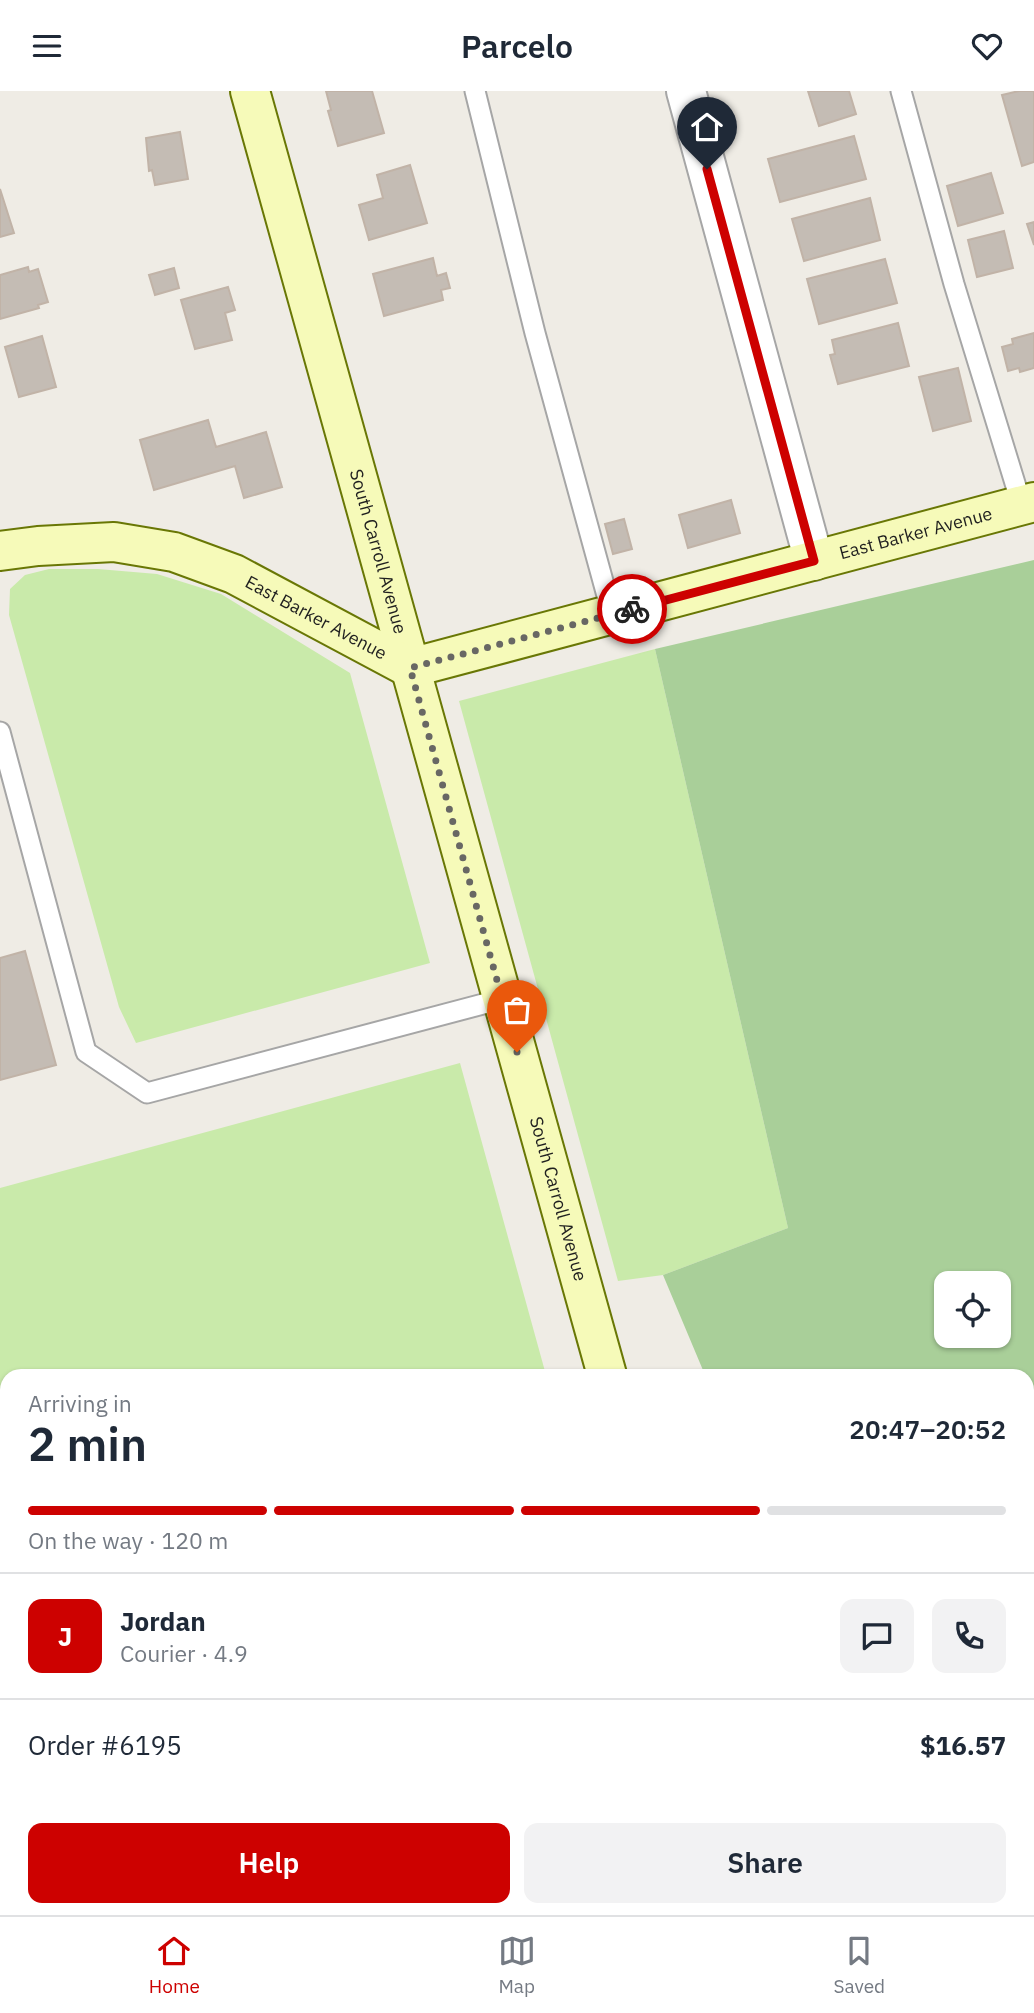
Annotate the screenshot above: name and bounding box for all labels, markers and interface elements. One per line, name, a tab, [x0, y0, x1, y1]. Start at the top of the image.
text: Parcelo	[461, 25, 573, 67]
icon: menu	[28, 27, 66, 65]
icon: heart	[968, 27, 1006, 65]
pin	[677, 97, 737, 169]
icon: home	[688, 108, 726, 146]
street label: South Carroll Avenue	[345, 467, 412, 636]
street label: East Barker Avenue	[837, 502, 995, 564]
street label: East Barker Avenue	[241, 570, 391, 665]
courier	[597, 574, 667, 644]
icon: bike	[613, 590, 651, 628]
pin	[487, 980, 547, 1052]
icon: bag	[498, 991, 536, 1029]
street label: South Carroll Avenue	[525, 1114, 592, 1284]
map controls	[934, 1271, 1011, 1348]
button: locate	[934, 1271, 1011, 1348]
text: Arriving in	[28, 1388, 132, 1418]
text: 20:47–20:52	[849, 1412, 1006, 1446]
text: 2 min	[28, 1414, 147, 1474]
text: On the way · 120 m	[28, 1525, 228, 1555]
button: chat	[840, 1599, 914, 1673]
button: phone	[932, 1599, 1006, 1673]
text: Jordan	[120, 1604, 206, 1638]
text: J	[58, 1619, 72, 1653]
text: Courier · 4.9	[120, 1638, 248, 1668]
text: Order #6195	[28, 1728, 182, 1762]
text: $16.57	[920, 1728, 1006, 1762]
button: Help	[28, 1823, 510, 1903]
button: Share	[524, 1823, 1006, 1903]
tab: Home	[149, 1932, 200, 1998]
tab: Map	[498, 1932, 536, 1998]
tab: Saved	[833, 1932, 885, 1998]

